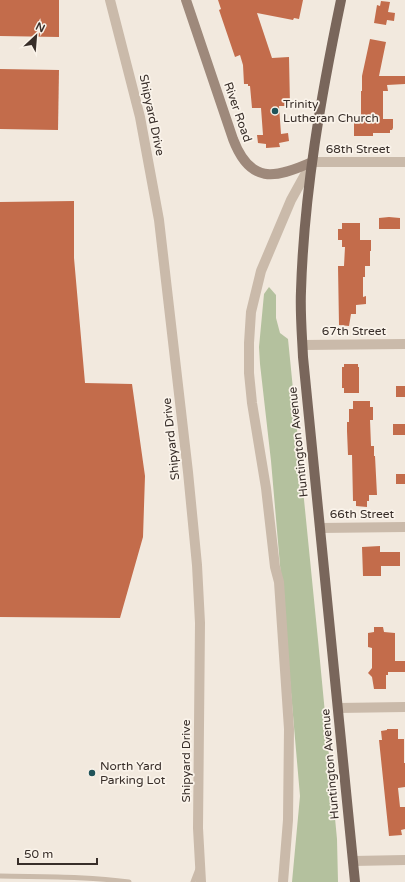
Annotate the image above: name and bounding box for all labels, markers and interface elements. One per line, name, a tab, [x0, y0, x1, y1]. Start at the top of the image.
north arrow	[16, 16, 56, 56]
text: N	[33, 20, 47, 35]
street label: Shipyard Drive	[137, 73, 168, 157]
street label: River Road	[221, 80, 255, 144]
place label: Trinity Lutheran Church	[283, 97, 379, 125]
marker: Trinity Lutheran Church	[270, 106, 280, 116]
street label: 68th Street	[326, 142, 391, 156]
street label: 67th Street	[322, 324, 387, 338]
street label: Huntington Avenue	[285, 386, 311, 498]
street label: Shipyard Drive	[160, 397, 182, 481]
street label: 66th Street	[330, 507, 395, 521]
street label: Huntington Avenue	[318, 708, 342, 820]
street label: Shipyard Drive	[179, 719, 193, 802]
place label: North Yard Parking Lot	[100, 759, 166, 787]
marker: North Yard Parking Lot	[87, 768, 97, 778]
scale bar	[18, 840, 97, 866]
text: 50 m	[24, 847, 53, 861]

